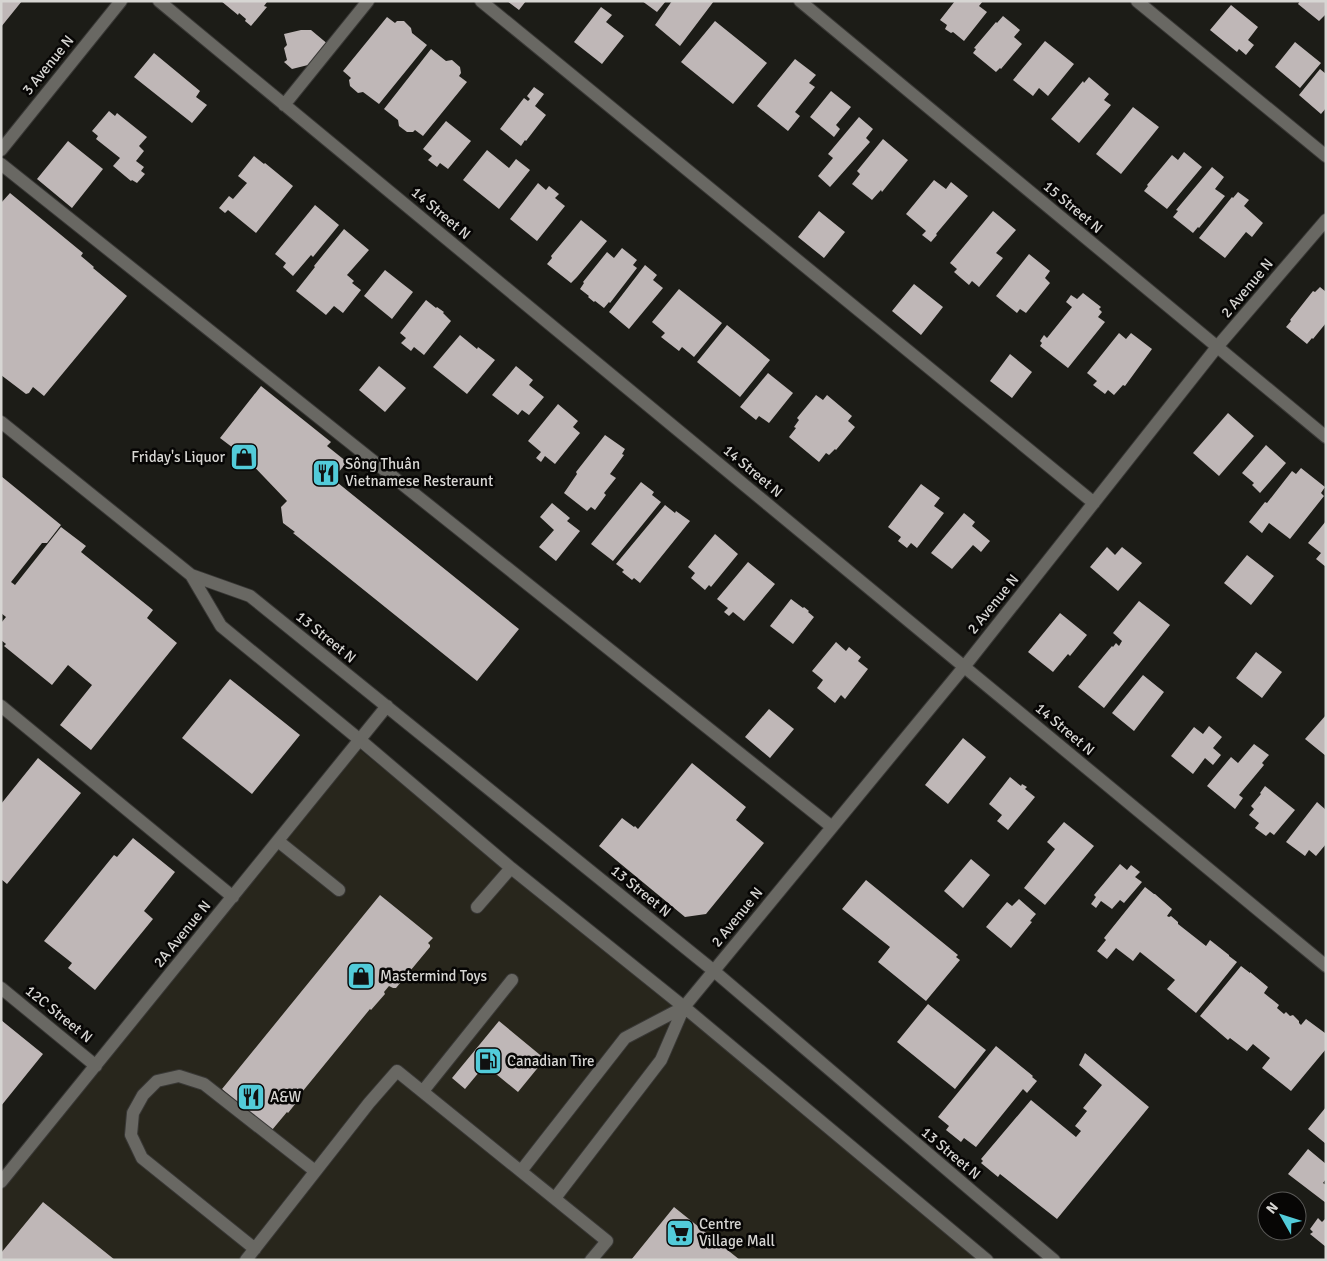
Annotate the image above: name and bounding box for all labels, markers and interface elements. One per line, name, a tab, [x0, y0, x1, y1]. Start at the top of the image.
street label: 3 Avenue N	[18, 31, 78, 99]
street label: 15 Street N	[1040, 177, 1106, 237]
street label: 14 Street N	[408, 183, 474, 243]
street label: 2 Avenue N	[1217, 255, 1277, 321]
street label: 14 Street N	[720, 441, 786, 501]
shop icon: Friday's Liquor	[229, 442, 259, 472]
place label: Friday's Liquor	[131, 448, 225, 466]
place label: Sông Thuân Vietnamese Resteraunt	[345, 455, 493, 490]
restaurant icon: Sông Thuân Vietnamese Resteraunt	[311, 458, 341, 488]
street label: 2 Avenue N	[963, 570, 1023, 638]
street label: 13 Street N	[292, 607, 360, 667]
street label: 14 Street N	[1032, 699, 1098, 759]
street label: 13 Street N	[607, 861, 675, 921]
street label: 2 Avenue N	[707, 883, 767, 951]
street label: 2A Avenue N	[150, 897, 214, 971]
shop icon: Mastermind Toys	[346, 961, 376, 991]
place label: Mastermind Toys	[380, 967, 488, 985]
street label: 12C Street N	[22, 981, 96, 1047]
fuel station icon: Canadian Tire	[473, 1046, 503, 1076]
place label: Canadian Tire	[507, 1052, 595, 1070]
restaurant icon: A&W	[236, 1082, 266, 1112]
place label: A&W	[270, 1088, 302, 1106]
street label: 13 Street N	[918, 1123, 984, 1183]
north arrow	[1257, 1191, 1307, 1241]
text: N	[1263, 1199, 1282, 1217]
place label: Centre Village Mall	[699, 1215, 775, 1250]
supermarket icon: Centre Village Mall	[665, 1218, 695, 1248]

